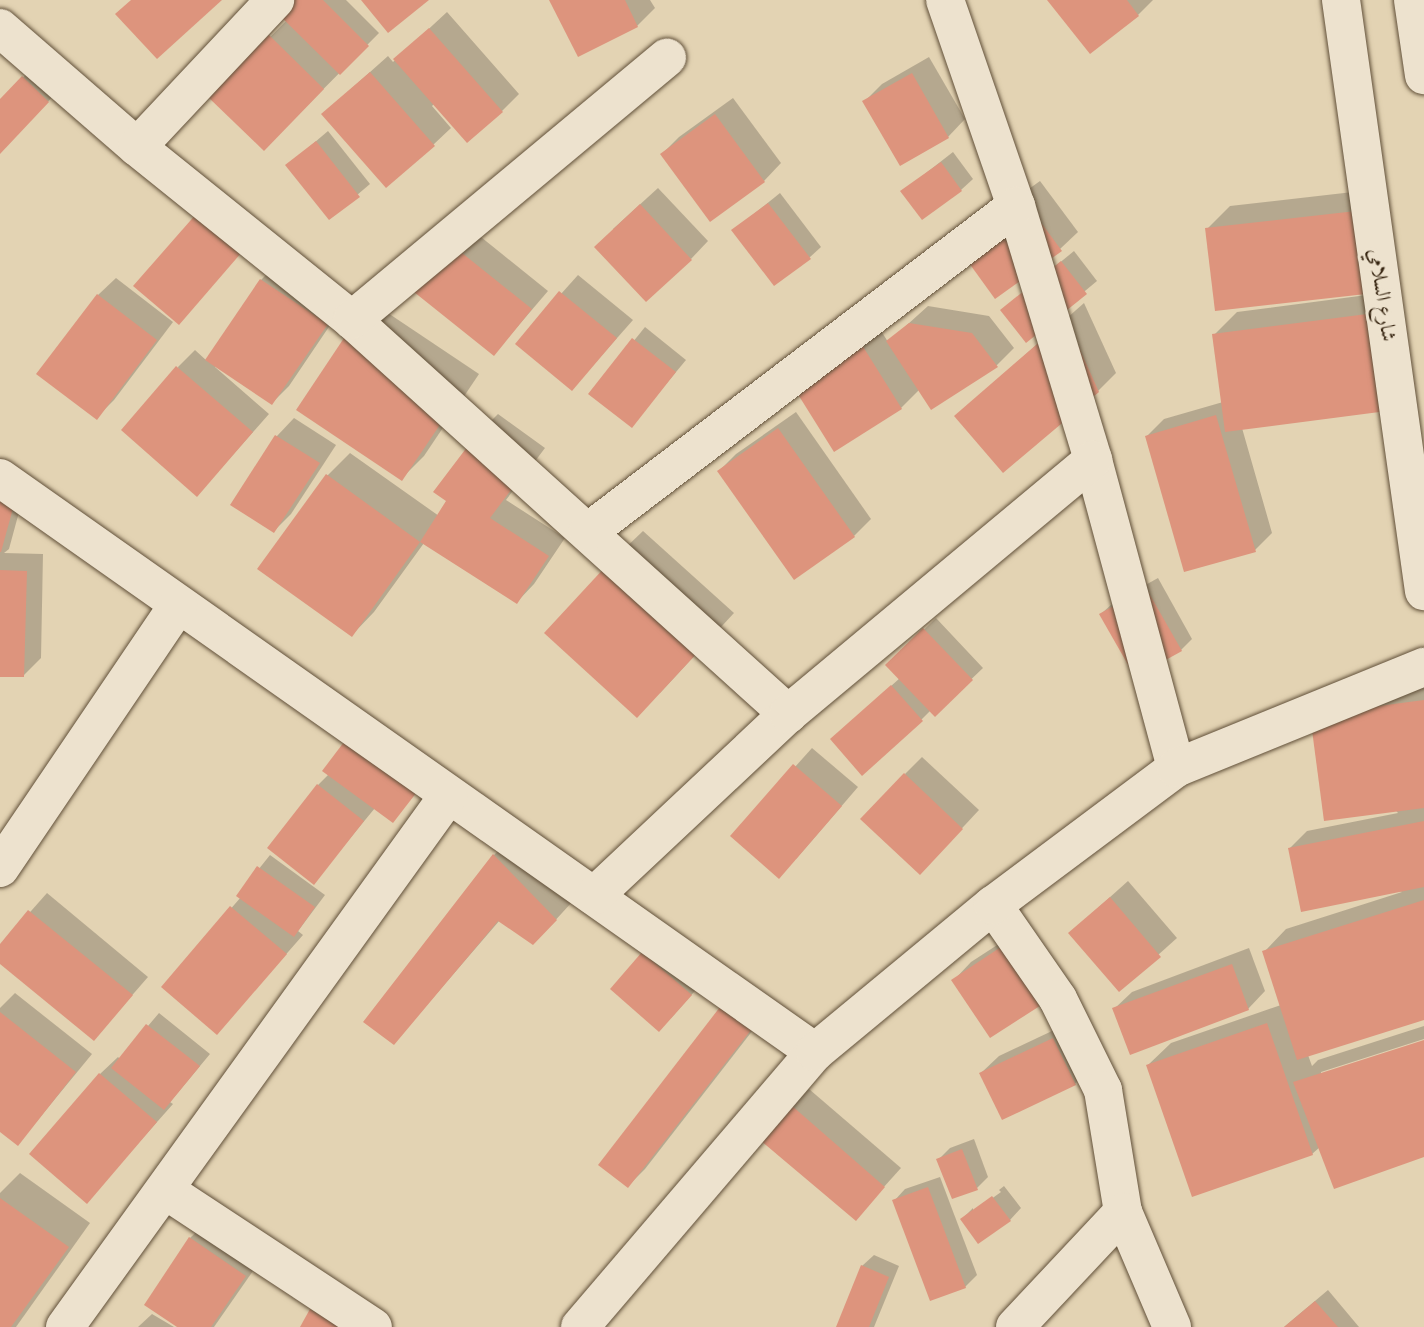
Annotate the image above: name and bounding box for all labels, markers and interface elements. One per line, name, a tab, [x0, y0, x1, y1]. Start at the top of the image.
street label: شارع السلامي	[1364, 247, 1402, 343]

